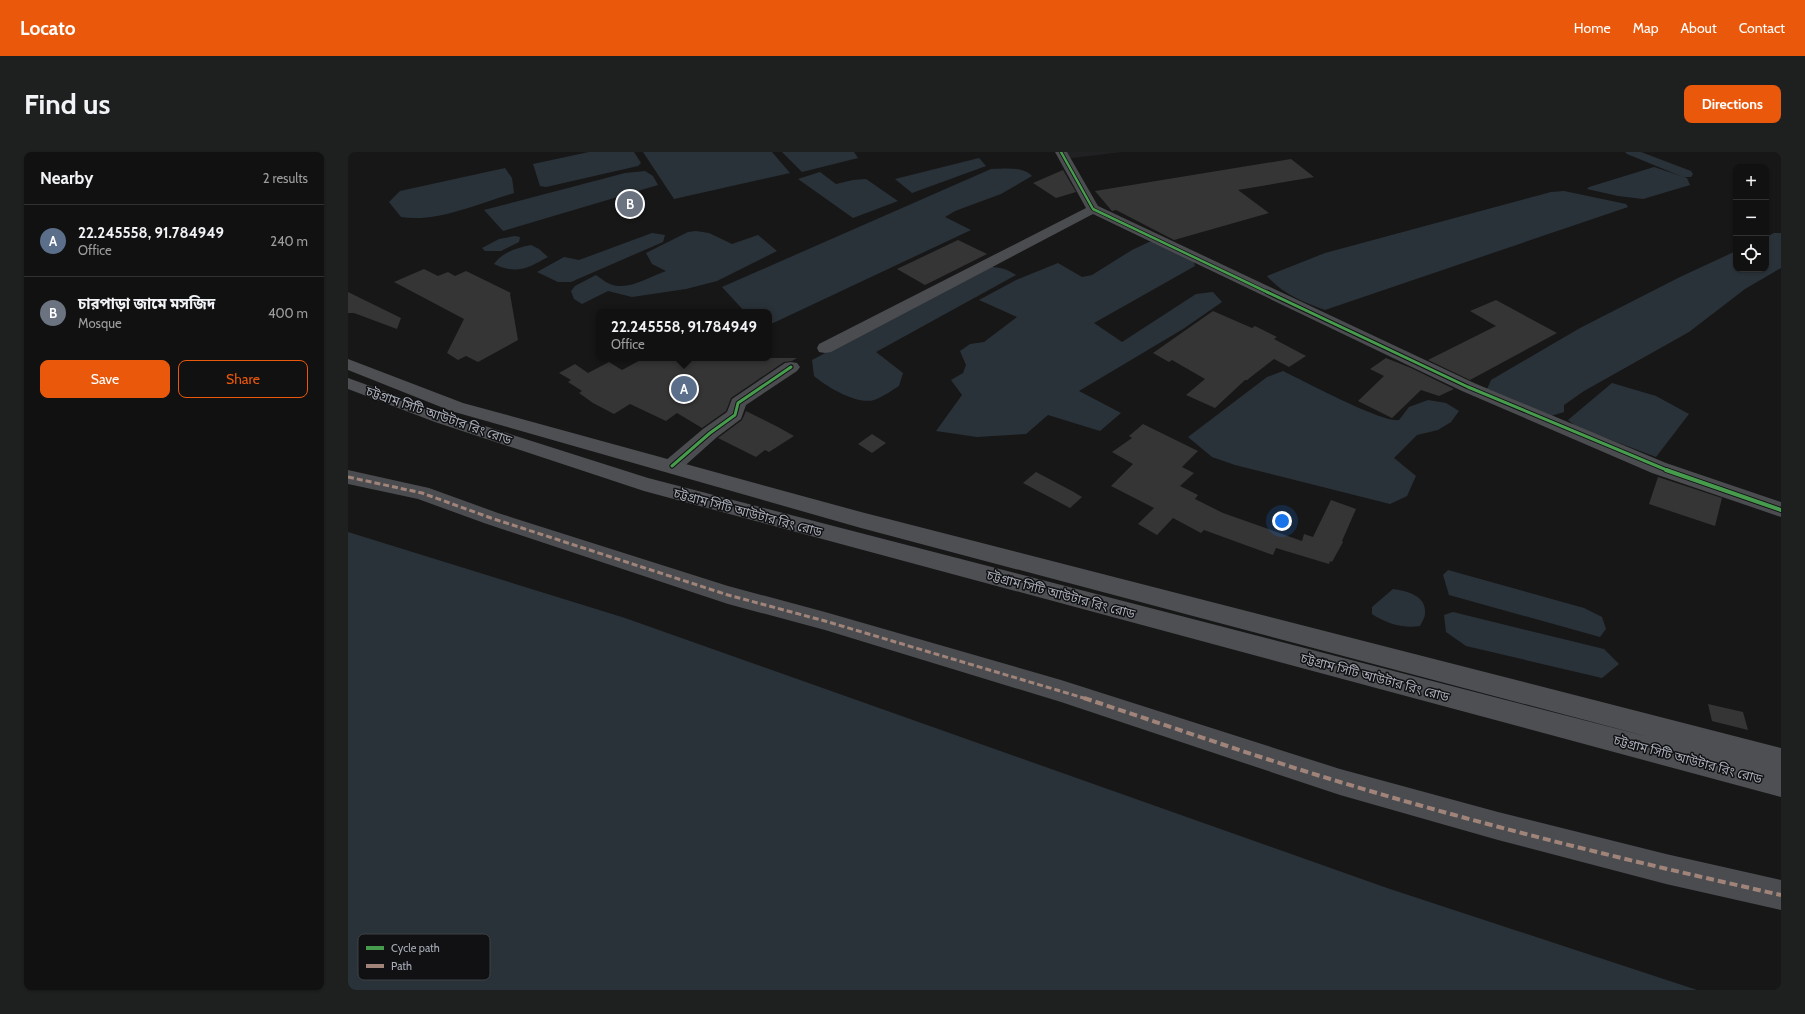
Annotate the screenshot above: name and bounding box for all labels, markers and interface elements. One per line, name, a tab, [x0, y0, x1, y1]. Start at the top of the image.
text: Locato	[20, 17, 76, 40]
text: Home	[1574, 19, 1611, 37]
text: Map	[1633, 19, 1658, 37]
text: About	[1680, 19, 1717, 37]
text: Contact	[1739, 19, 1785, 37]
button: Directions	[1684, 85, 1781, 123]
text: Find us	[24, 87, 110, 121]
map controls	[1733, 164, 1769, 272]
button: +	[1733, 164, 1769, 200]
text: Nearby	[40, 168, 93, 188]
text: 2 results	[263, 170, 308, 186]
pin: B	[617, 189, 643, 219]
button: −	[1733, 200, 1769, 236]
text: 22.245558, 91.784949	[78, 224, 224, 242]
text: A	[49, 233, 57, 249]
text: 240 m	[270, 233, 308, 249]
button: locate	[1733, 236, 1769, 272]
text: Office	[78, 242, 112, 258]
text: চারপাড়া জামে মসজিদ	[78, 295, 215, 313]
text: B	[49, 305, 57, 321]
text: 400 m	[268, 305, 308, 321]
popup	[596, 309, 772, 361]
text: Mosque	[78, 315, 122, 331]
text: 22.245558, 91.784949	[611, 318, 757, 336]
text: Office	[611, 336, 645, 352]
button: Save	[40, 360, 170, 398]
button: Share	[178, 360, 308, 398]
pin: A	[671, 374, 697, 404]
street label: চট্টগ্রাম সিটি আউটার রিং রোড	[363, 382, 515, 448]
street label: চট্টগ্রাম সিটি আউটার রিং রোড	[671, 484, 825, 540]
your location	[1272, 511, 1292, 531]
street label: চট্টগ্রাম সিটি আউটার রিং রোড	[984, 566, 1138, 622]
street label: চট্টগ্রাম সিটি আউটার রিং রোড	[1298, 649, 1452, 705]
street label: চট্টগ্রাম সিটি আউটার রিং রোড	[1611, 731, 1765, 787]
legend	[358, 934, 490, 980]
text: Cycle path	[391, 941, 440, 955]
text: Path	[391, 959, 412, 973]

